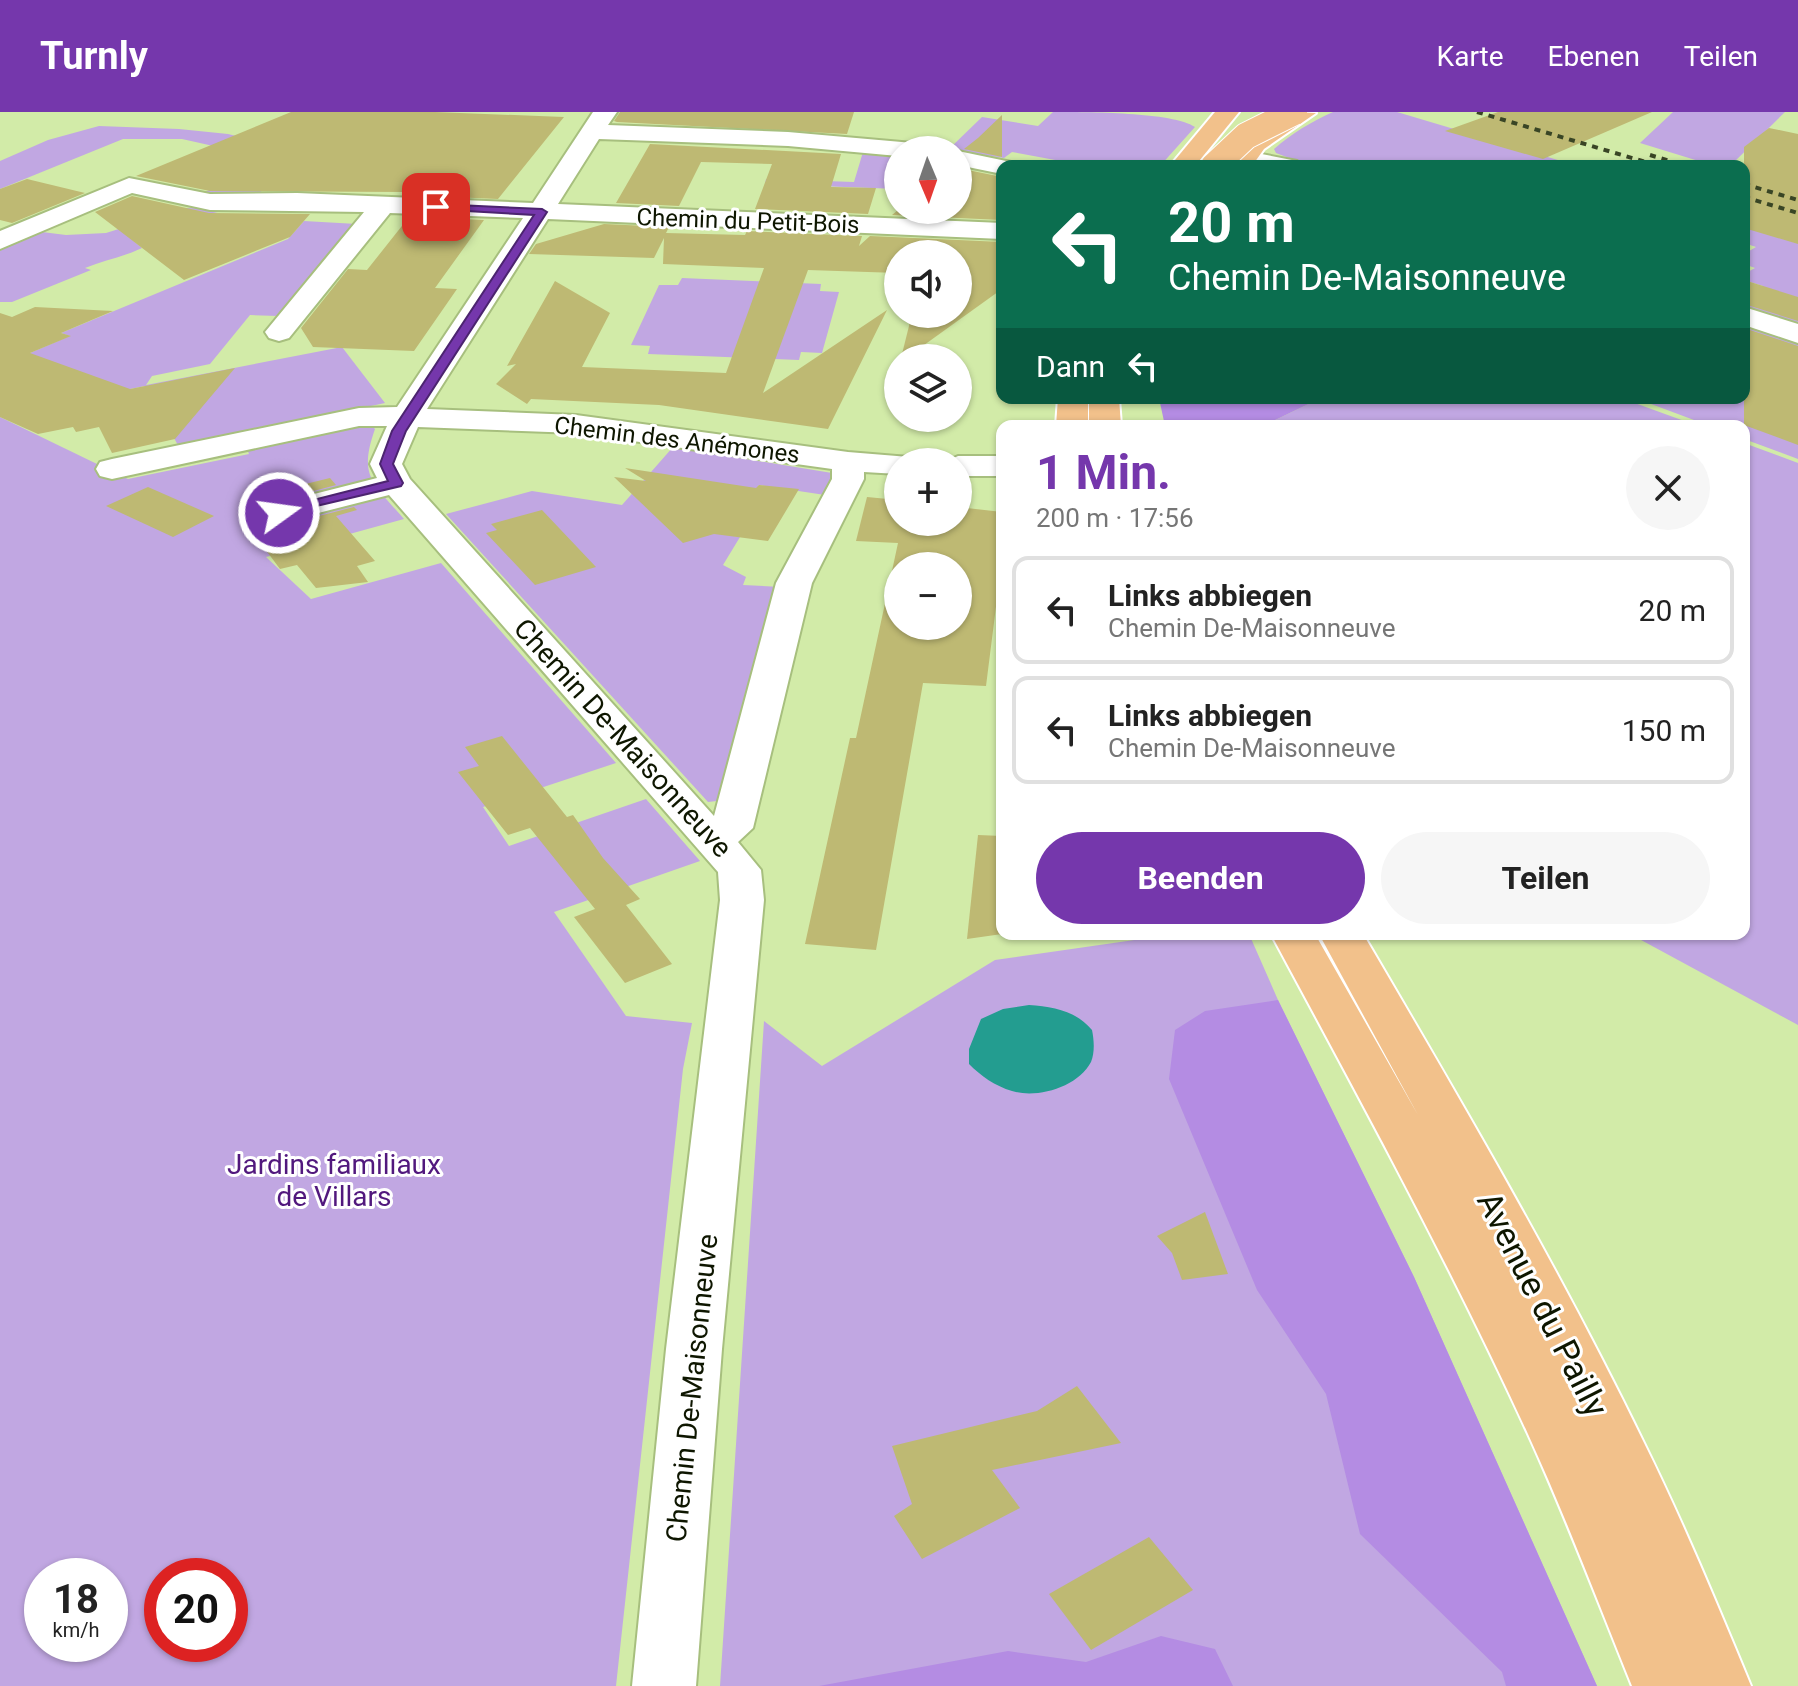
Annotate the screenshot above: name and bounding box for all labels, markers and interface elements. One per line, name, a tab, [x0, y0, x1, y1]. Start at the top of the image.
text: Turnly	[40, 34, 148, 78]
text: Karte	[1437, 40, 1504, 73]
text: Ebenen	[1548, 40, 1640, 73]
text: Teilen	[1684, 40, 1758, 73]
north arrow	[884, 136, 972, 224]
map controls	[884, 136, 972, 640]
pin	[402, 173, 470, 241]
icon: arrive	[414, 185, 458, 229]
text: 20 m	[1168, 190, 1295, 256]
icon: left	[1036, 192, 1140, 296]
street label: Chemin du Petit-Bois	[636, 203, 860, 239]
button: sound	[884, 240, 972, 328]
text: Chemin De-Maisonneuve	[1168, 257, 1566, 299]
button: layers	[884, 344, 972, 432]
icon: left	[1121, 344, 1165, 388]
text: Dann	[1036, 349, 1105, 384]
street label: Chemin des Anémones	[553, 411, 801, 469]
text: 1 Min.	[1036, 444, 1171, 501]
button: close	[1626, 446, 1710, 530]
button: +	[884, 448, 972, 536]
position arrow	[237, 471, 321, 555]
text: 200 m · 17:56	[1036, 503, 1194, 533]
button: −	[884, 552, 972, 640]
text: Links abbiegen	[1108, 578, 1312, 613]
icon: left	[1040, 588, 1084, 632]
text: 20 m	[1639, 593, 1706, 628]
street label: Chemin De-Maisonneuve	[507, 612, 739, 864]
text: Chemin De-Maisonneuve	[1108, 613, 1395, 643]
text: Links abbiegen	[1108, 698, 1312, 733]
icon: left	[1040, 708, 1084, 752]
text: 150 m	[1622, 713, 1706, 748]
text: Chemin De-Maisonneuve	[1108, 733, 1395, 763]
button: Beenden	[1036, 832, 1365, 924]
button: Teilen	[1381, 832, 1710, 924]
park label: Jardins familiaux de Villars	[227, 1148, 441, 1213]
street label: Avenue du Pailly	[1469, 1185, 1617, 1423]
street label: Chemin De-Maisonneuve	[659, 1232, 725, 1544]
speed limit sign: 20	[144, 1558, 248, 1662]
text: 18	[53, 1576, 99, 1623]
text: km/h	[53, 1618, 99, 1642]

